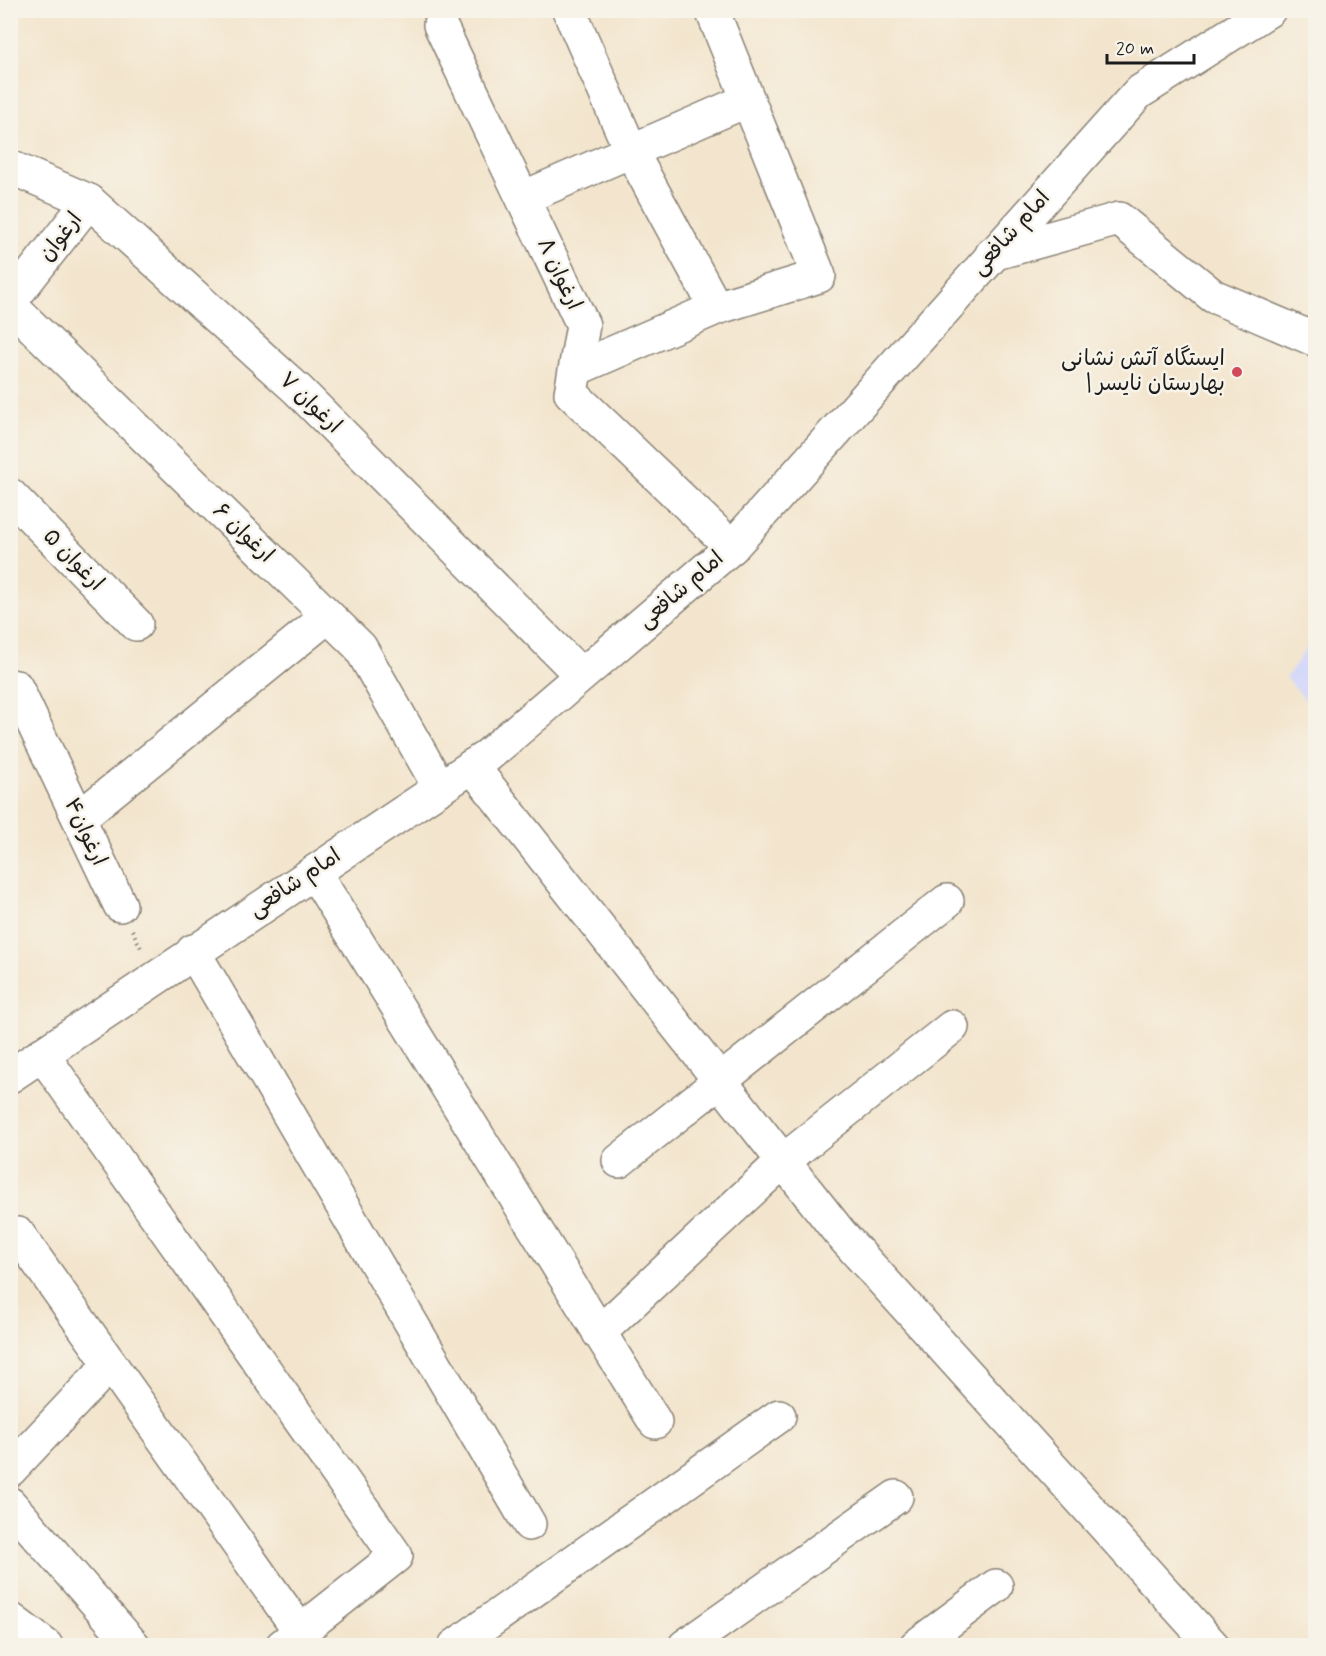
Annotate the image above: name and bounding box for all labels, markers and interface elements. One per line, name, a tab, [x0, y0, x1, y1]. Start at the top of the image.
scale bar	[1107, 27, 1194, 65]
text: 20 m	[1116, 37, 1154, 61]
street label: امام شافعی	[965, 184, 1057, 282]
street label: ارغوان	[33, 207, 89, 267]
street label: ارغوان ۸	[530, 233, 588, 315]
place label: ایستگاه آتش نشانی | بهارستان نایسر	[1061, 345, 1225, 398]
marker: ایستگاه آتش نشانی | بهارستان نایسر	[1230, 365, 1244, 379]
street label: ارغوان ۷	[273, 366, 347, 440]
street label: ارغوان ۶	[207, 497, 279, 569]
street label: ارغوان ۵	[36, 523, 110, 597]
street label: امام شافعی	[632, 545, 731, 636]
street label: ارغوان۴	[57, 794, 113, 870]
street label: امام شافعی	[243, 842, 347, 925]

